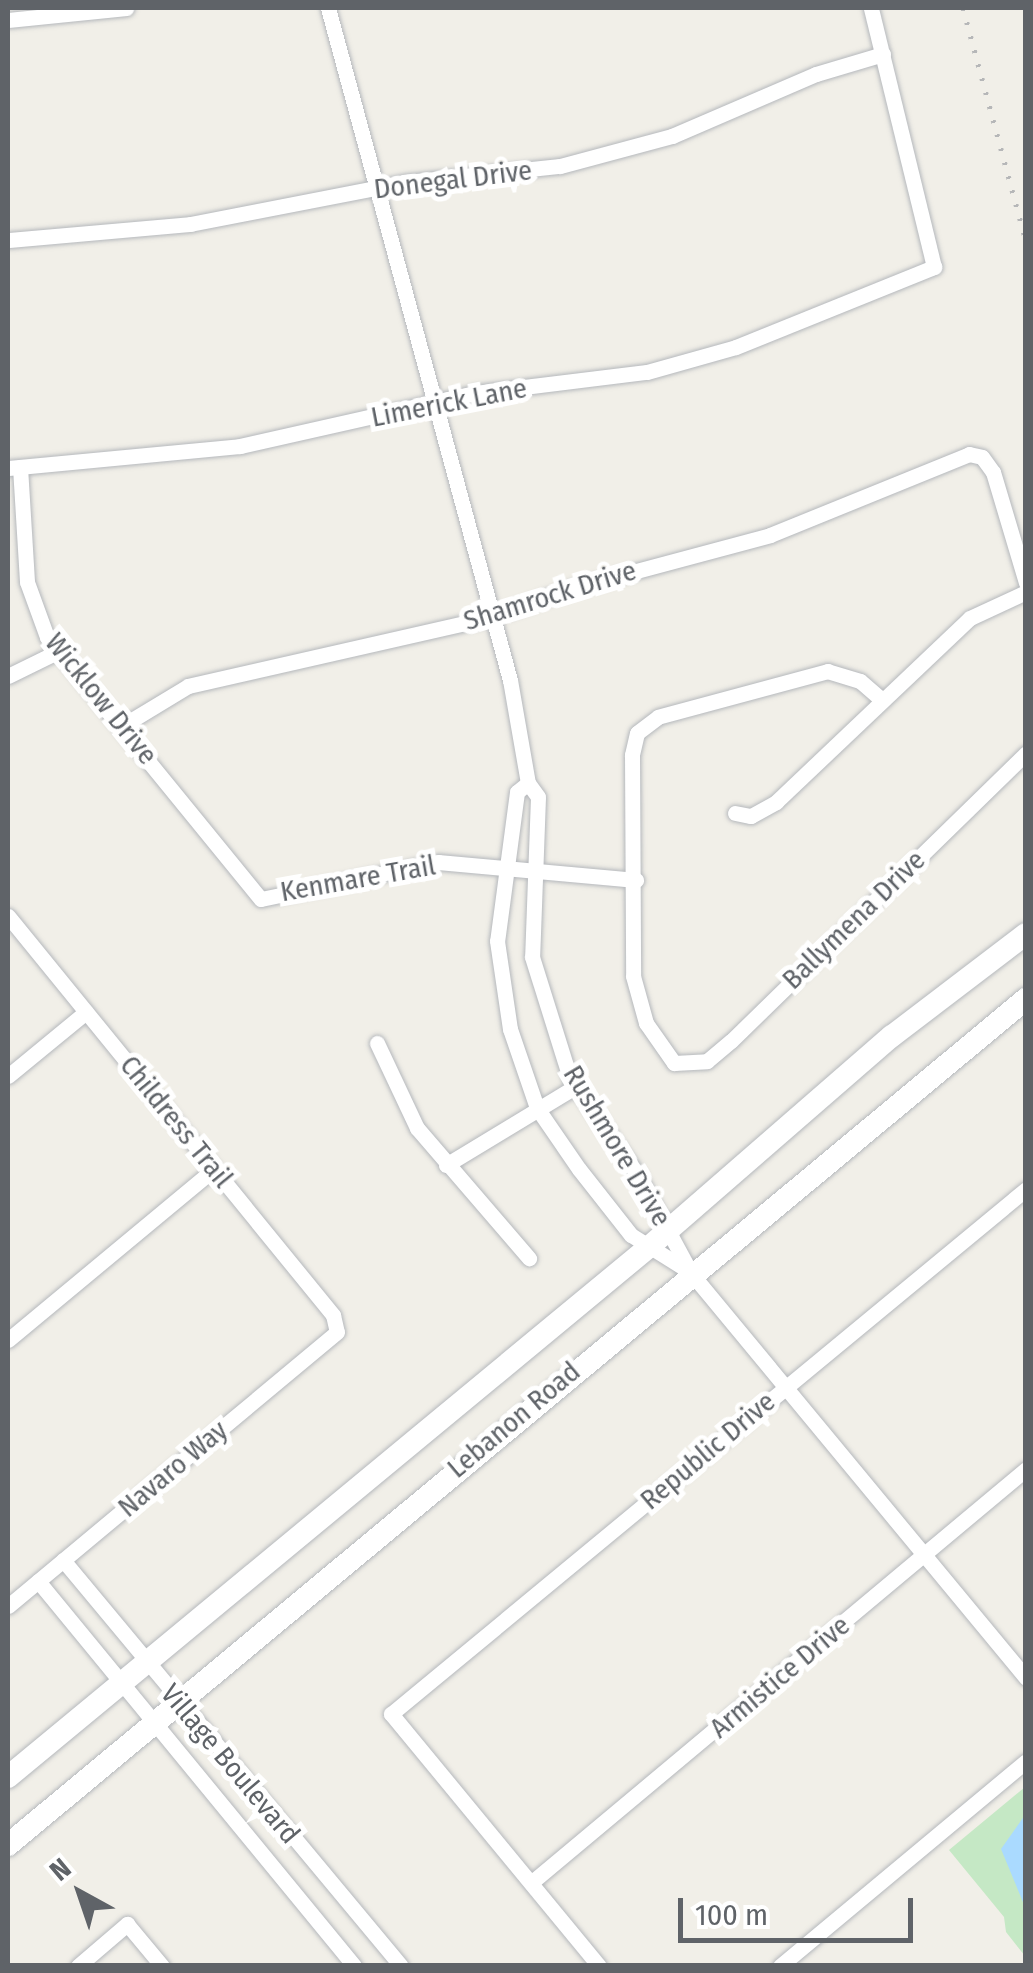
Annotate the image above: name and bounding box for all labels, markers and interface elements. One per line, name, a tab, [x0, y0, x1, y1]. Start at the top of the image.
street label: Donegal Drive	[372, 154, 534, 206]
street label: Limerick Lane	[368, 371, 530, 435]
street label: Shamrock Drive	[460, 554, 640, 638]
street label: Wicklow Drive	[38, 627, 164, 771]
street label: Ballymena Drive	[776, 844, 932, 996]
street label: Kenmare Trail	[278, 849, 438, 909]
street label: Childress Trail	[113, 1049, 239, 1195]
street label: Rushmore Drive	[556, 1060, 678, 1232]
street label: Lebanon Road	[441, 1355, 587, 1485]
street label: Republic Drive	[634, 1385, 782, 1517]
street label: Navaro Way	[112, 1414, 234, 1524]
street label: Armistice Drive	[703, 1609, 857, 1745]
street label: Village Boulevard	[154, 1677, 306, 1851]
north arrow	[30, 1843, 130, 1943]
text: N	[43, 1852, 77, 1888]
scale bar	[683, 1878, 918, 1940]
text: 100 m	[695, 1897, 768, 1933]

